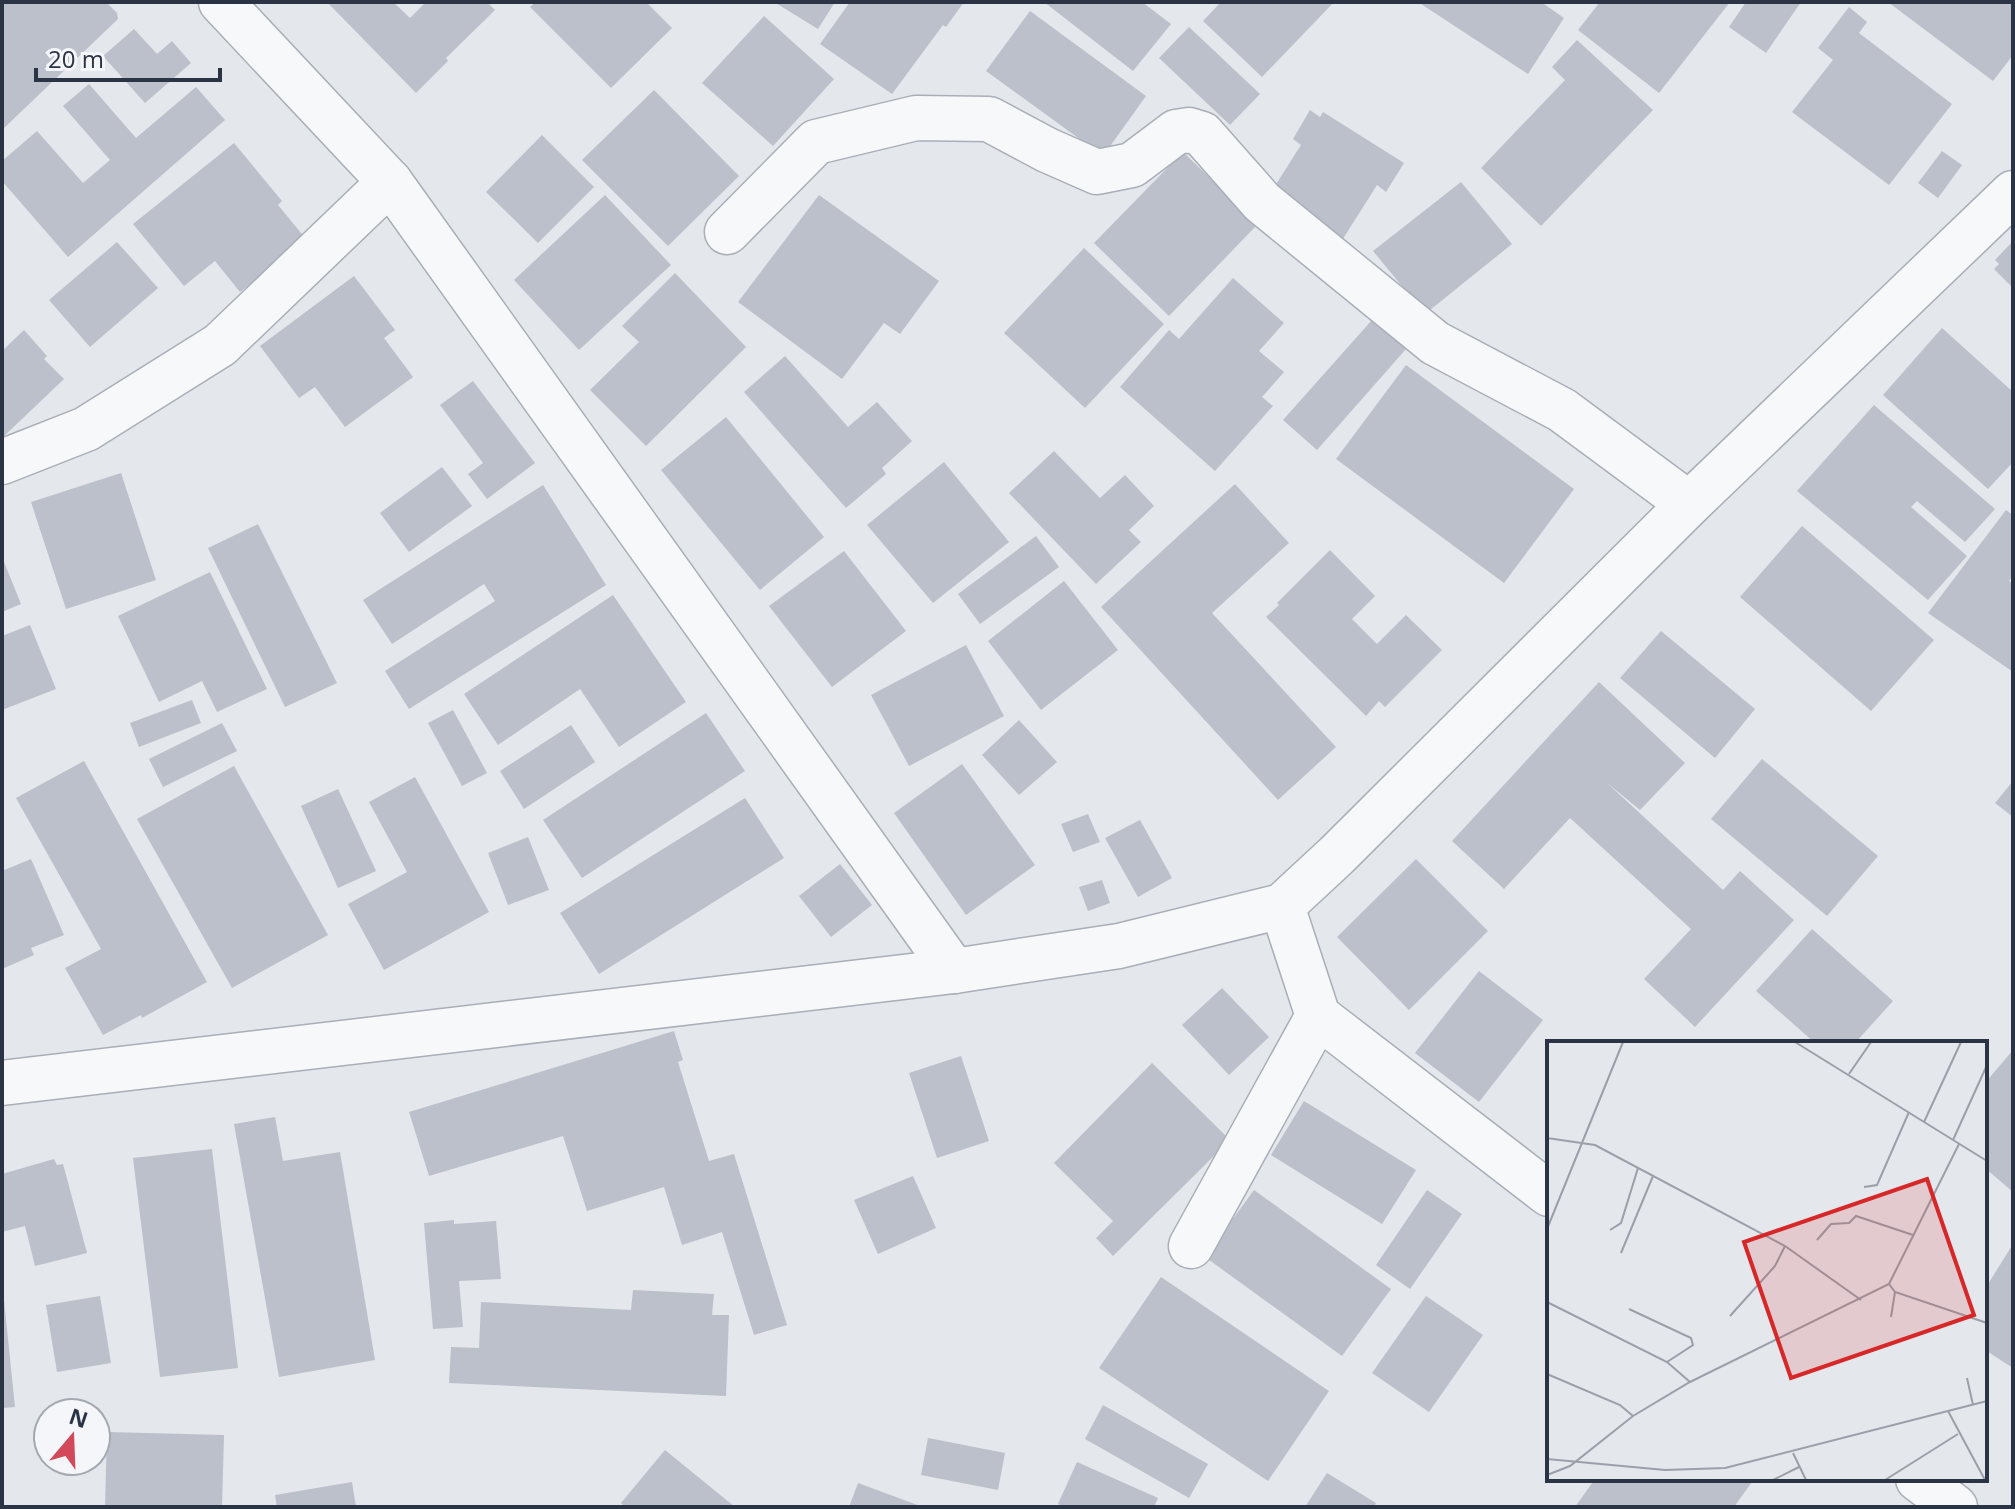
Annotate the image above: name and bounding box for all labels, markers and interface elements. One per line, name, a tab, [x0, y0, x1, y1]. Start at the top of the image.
scale bar	[36, 32, 220, 82]
text: 20 m	[48, 42, 104, 75]
inset map	[1547, 1041, 1987, 1481]
north arrow	[32, 1397, 112, 1477]
text: N	[65, 1400, 92, 1434]

